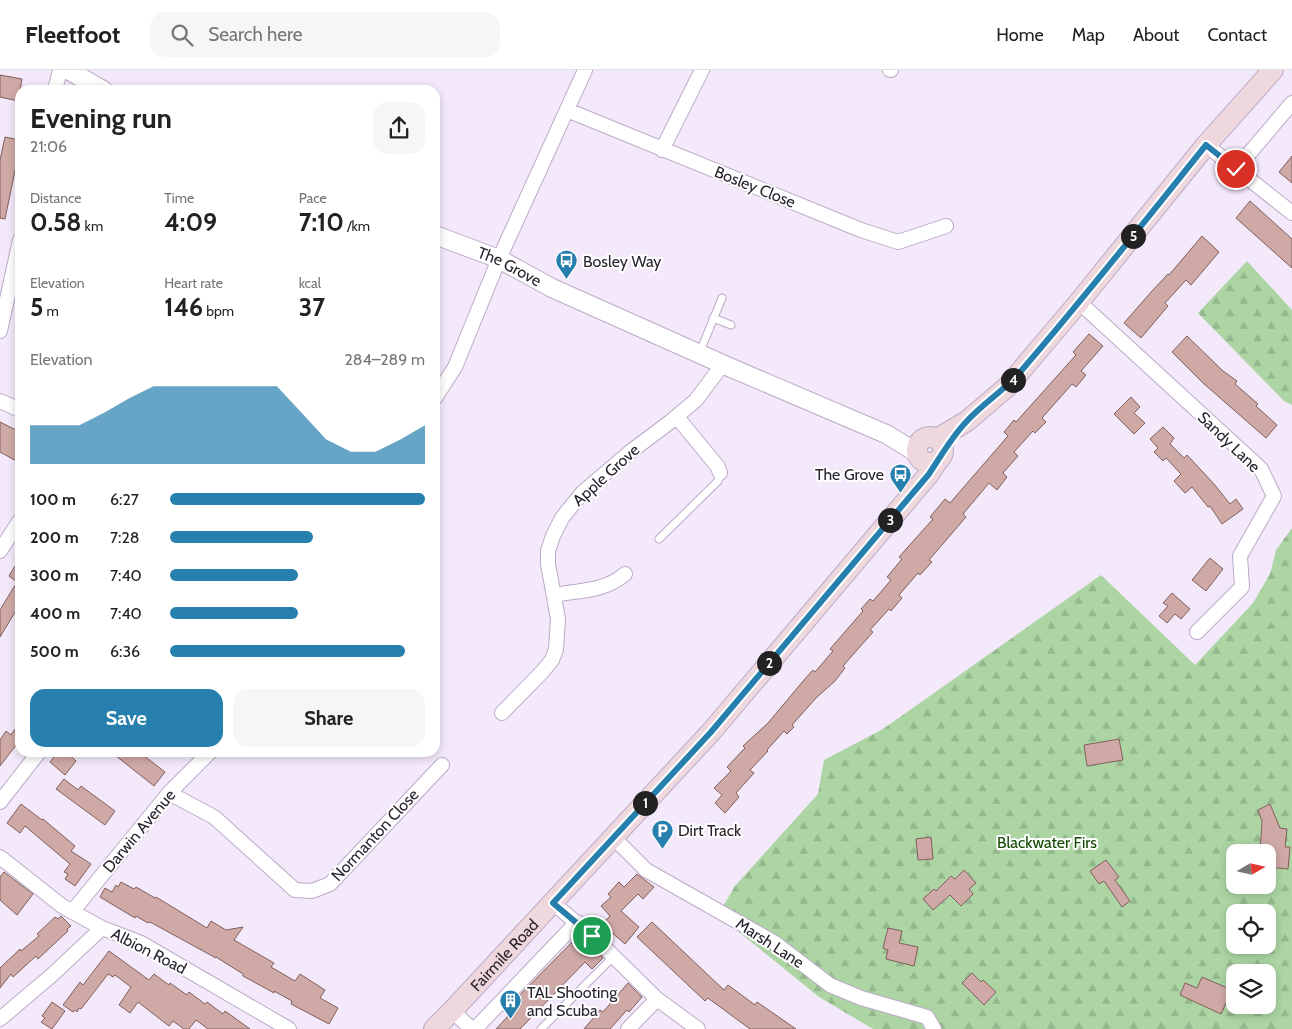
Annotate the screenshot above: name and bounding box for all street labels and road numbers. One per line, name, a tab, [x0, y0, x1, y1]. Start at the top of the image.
street label: Bosley Close	[712, 162, 798, 212]
street label: The Grove	[475, 242, 545, 290]
street label: Sandy Lane	[1194, 408, 1264, 476]
street label: Apple Grove	[569, 440, 643, 510]
street label: Normanton Close	[327, 785, 423, 885]
street label: Darwin Avenue	[99, 786, 179, 876]
street label: Marsh Lane	[732, 914, 808, 972]
street label: Fairmile Road	[466, 915, 542, 995]
street label: Albion Road	[108, 924, 190, 978]

